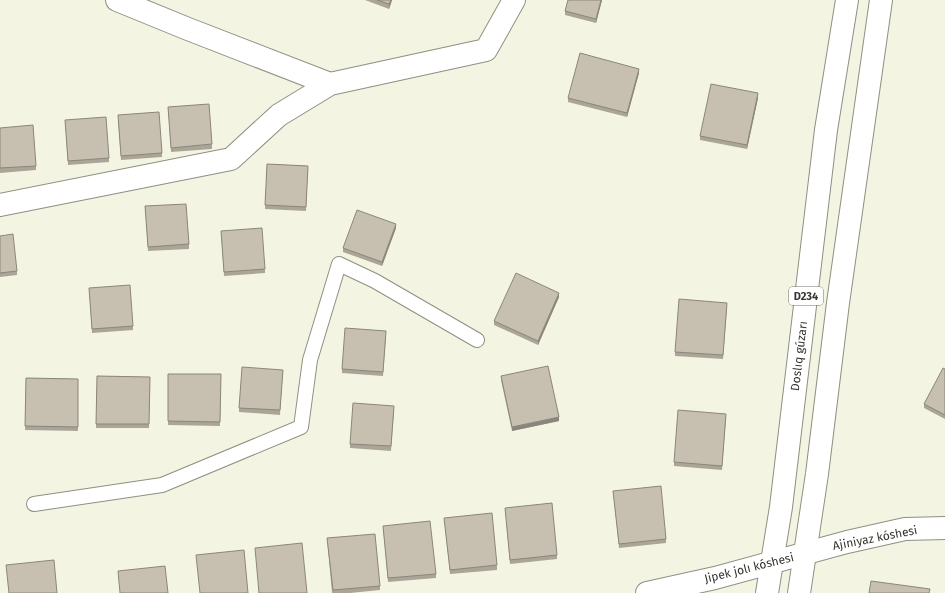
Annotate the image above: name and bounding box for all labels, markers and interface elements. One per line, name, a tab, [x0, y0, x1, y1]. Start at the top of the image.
road number: D234	[789, 287, 823, 305]
street label: Doslıq gúzarı	[788, 320, 810, 392]
street label: Ajiniyaz kóshesi	[831, 523, 919, 553]
street label: Jipek jolı kóshesi	[703, 550, 795, 586]

